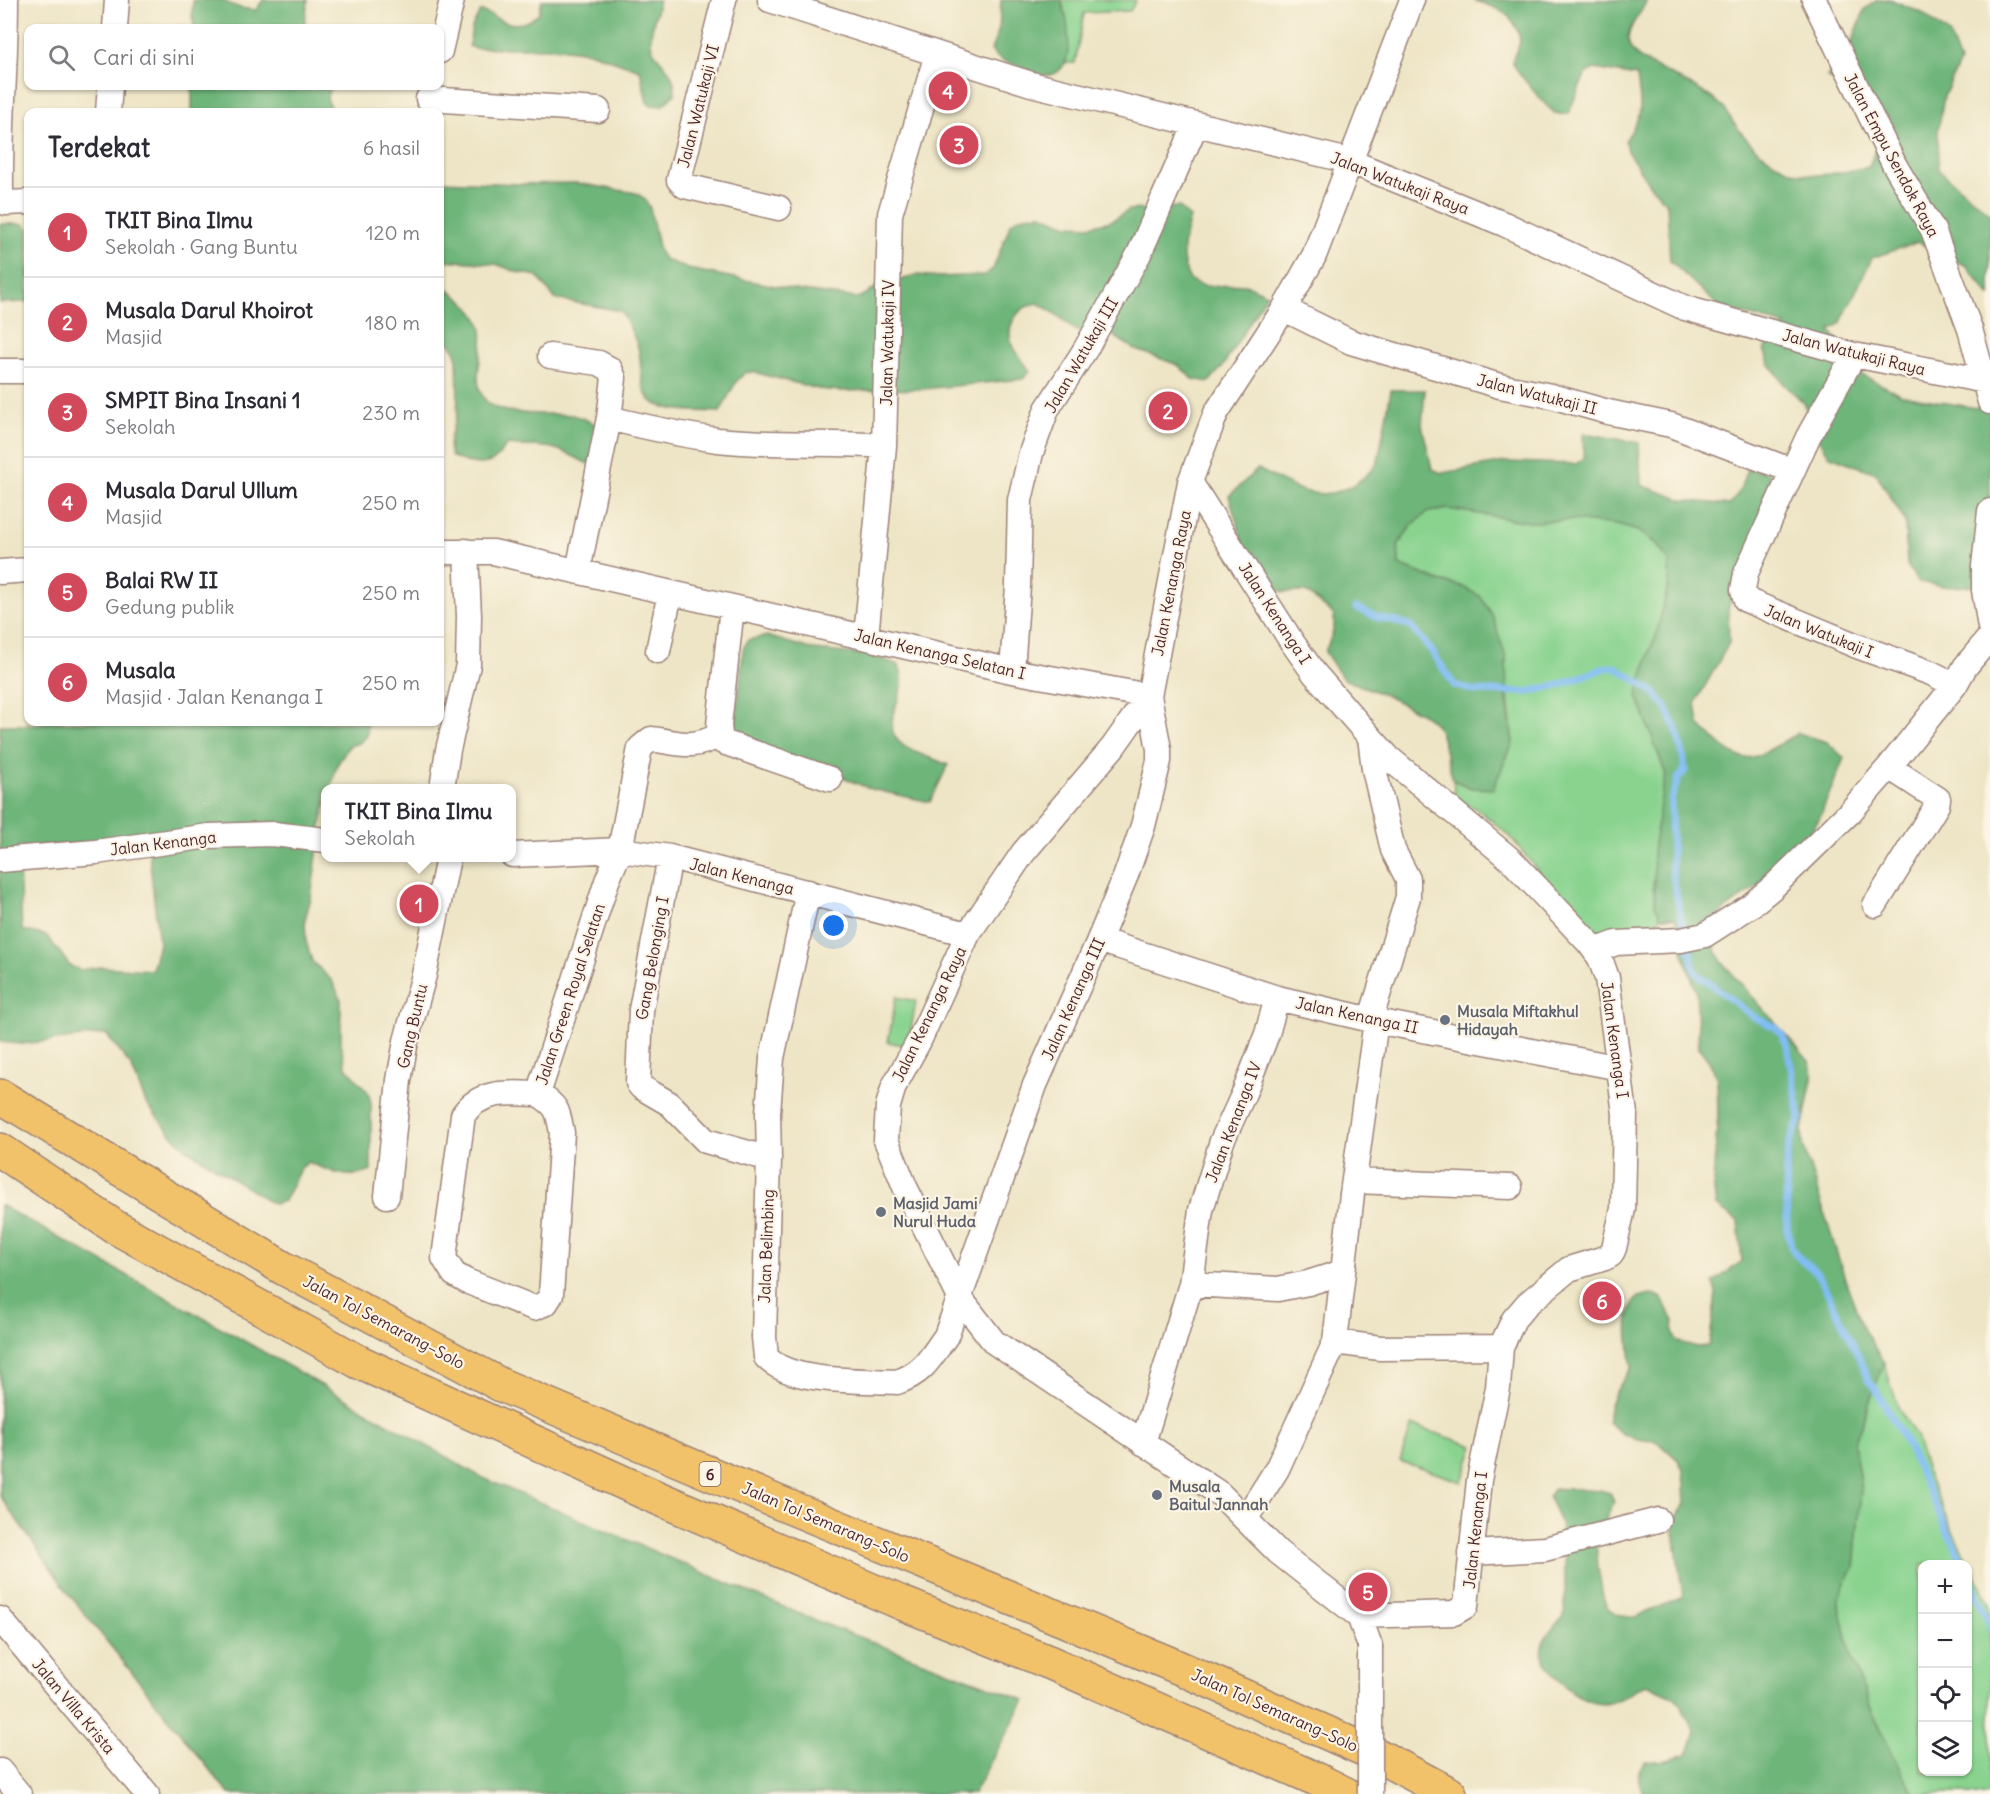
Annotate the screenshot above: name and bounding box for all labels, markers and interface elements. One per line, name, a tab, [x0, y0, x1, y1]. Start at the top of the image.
search box	[24, 24, 444, 90]
icon: search	[45, 41, 78, 74]
street label: Jalan Watukaji VI	[673, 42, 723, 170]
text: Cari di sini	[93, 43, 195, 71]
pin: 4	[928, 68, 968, 113]
street label: Jalan Empu Sendok Raya	[1840, 69, 1944, 241]
pin: 3	[940, 122, 978, 168]
text: Terdekat	[48, 131, 150, 164]
text: 6 hasil	[363, 135, 420, 160]
street label: Jalan Watukaji Raya	[1328, 147, 1472, 219]
text: TKIT Bina Ilmu	[105, 206, 253, 234]
text: 1	[64, 220, 71, 245]
text: 120 m	[366, 220, 420, 245]
text: Sekolah · Gang Buntu	[105, 234, 298, 259]
street label: Jalan Watukaji IV	[876, 280, 898, 406]
street label: Jalan Watukaji III	[1040, 294, 1122, 416]
text: Musala Darul Khoirot	[105, 296, 313, 324]
text: 2	[62, 310, 73, 335]
text: 180 m	[365, 310, 420, 335]
text: Masjid	[105, 324, 162, 349]
street label: Jalan Watukaji Raya	[1781, 325, 1927, 379]
street label: Jalan Watukaji II	[1475, 369, 1599, 419]
text: SMPIT Bina Insani 1	[105, 386, 301, 414]
pin: 2	[1148, 388, 1188, 434]
text: 3	[62, 400, 73, 425]
text: 230 m	[362, 400, 420, 425]
text: Sekolah	[105, 414, 176, 439]
text: Musala Darul Ullum	[105, 476, 298, 504]
text: 4	[62, 490, 73, 515]
text: 250 m	[362, 490, 420, 515]
text: Masjid	[105, 504, 162, 529]
street label: Jalan Kenanga Raya	[1147, 508, 1195, 658]
street label: Jalan Kenanga I	[1235, 558, 1315, 668]
text: Balai RW II	[105, 566, 218, 594]
text: 5	[62, 580, 73, 605]
text: 250 m	[362, 580, 420, 605]
text: Gedung publik	[105, 594, 234, 619]
street label: Jalan Watukaji I	[1761, 600, 1877, 662]
street label: Jalan Kenanga Selatan I	[852, 625, 1028, 683]
text: Musala	[105, 656, 176, 684]
text: 6	[62, 670, 73, 695]
text: 250 m	[362, 670, 420, 695]
text: Masjid · Jalan Kenanga I	[105, 684, 323, 709]
popup	[321, 784, 516, 862]
text: TKIT Bina Ilmu	[345, 797, 492, 825]
text: Sekolah	[345, 825, 415, 850]
street label: Jalan Kenanga	[109, 827, 217, 859]
street label: Jalan Kenanga	[688, 853, 796, 899]
pin: 1	[400, 882, 438, 926]
street label: Gang Belonging I	[631, 895, 673, 1021]
street label: Jalan Green Royal Selatan	[531, 901, 609, 1087]
your location	[819, 911, 848, 940]
street label: Jalan Kenanga III	[1037, 935, 1109, 1063]
street label: Jalan Kenanga Raya	[888, 943, 970, 1085]
street label: Jalan Kenanga I	[1597, 980, 1633, 1100]
street label: Gang Buntu	[393, 982, 431, 1070]
street label: Jalan Kenanga II	[1294, 992, 1420, 1038]
place label: Musala Miftakhul Hidayah	[1457, 1001, 1579, 1040]
marker: Musala Miftakhul Hidayah	[1438, 1013, 1452, 1027]
street label: Jalan Kenanga IV	[1201, 1059, 1265, 1185]
street label: Jalan Belimbing	[754, 1189, 778, 1303]
place label: Masjid Jami Nurul Huda	[893, 1193, 978, 1231]
marker: Masjid Jami Nurul Huda	[874, 1205, 888, 1219]
street label: Jalan Tol Semarang–Solo	[300, 1271, 468, 1373]
pin: 6	[1582, 1278, 1622, 1324]
road number: 6	[700, 1462, 720, 1486]
street label: Jalan Kenanga I	[1459, 1470, 1491, 1590]
place label: Musala Baitul Jannah	[1169, 1476, 1268, 1514]
street label: Jalan Tol Semarang–Solo	[739, 1478, 913, 1566]
marker: Musala Baitul Jannah	[1150, 1488, 1164, 1502]
map controls	[1918, 1560, 1972, 1776]
button: +	[1918, 1560, 1972, 1614]
pin: 5	[1348, 1570, 1388, 1614]
button: −	[1918, 1614, 1972, 1668]
street label: Jalan Villa Krista	[28, 1654, 120, 1758]
street label: Jalan Tol Semarang–Solo	[1189, 1664, 1361, 1756]
button: locate	[1918, 1668, 1972, 1722]
button: layers	[1918, 1722, 1972, 1776]

